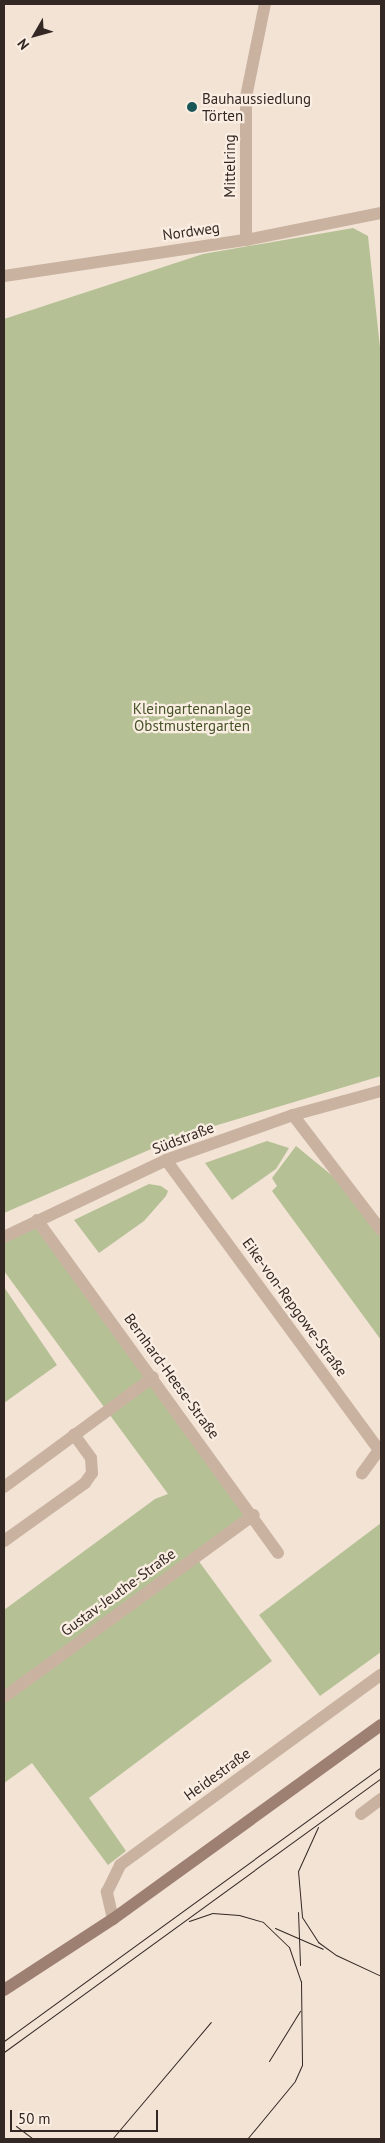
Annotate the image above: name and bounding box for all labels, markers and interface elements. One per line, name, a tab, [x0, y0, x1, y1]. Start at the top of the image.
north arrow	[10, 10, 60, 60]
text: N	[13, 35, 33, 53]
place label: Bauhaussiedlung Törten	[202, 89, 311, 124]
marker: Bauhaussiedlung Törten	[186, 101, 198, 113]
street label: Mittelring	[221, 134, 239, 198]
street label: Nordweg	[161, 218, 221, 244]
park label: Kleingartenanlage Obstmustergarten	[133, 699, 251, 734]
street label: Südstraße	[150, 1118, 216, 1158]
street label: Eike-von-Repgowe-Straße	[239, 1234, 351, 1380]
street label: Bernhard-Heese-Straße	[120, 1310, 224, 1442]
street label: Gustav-Jeuthe-Straße	[57, 1544, 179, 1640]
street label: Heidestraße	[180, 1744, 254, 1804]
scale bar	[12, 2100, 160, 2132]
text: 50 m	[18, 2109, 51, 2128]

